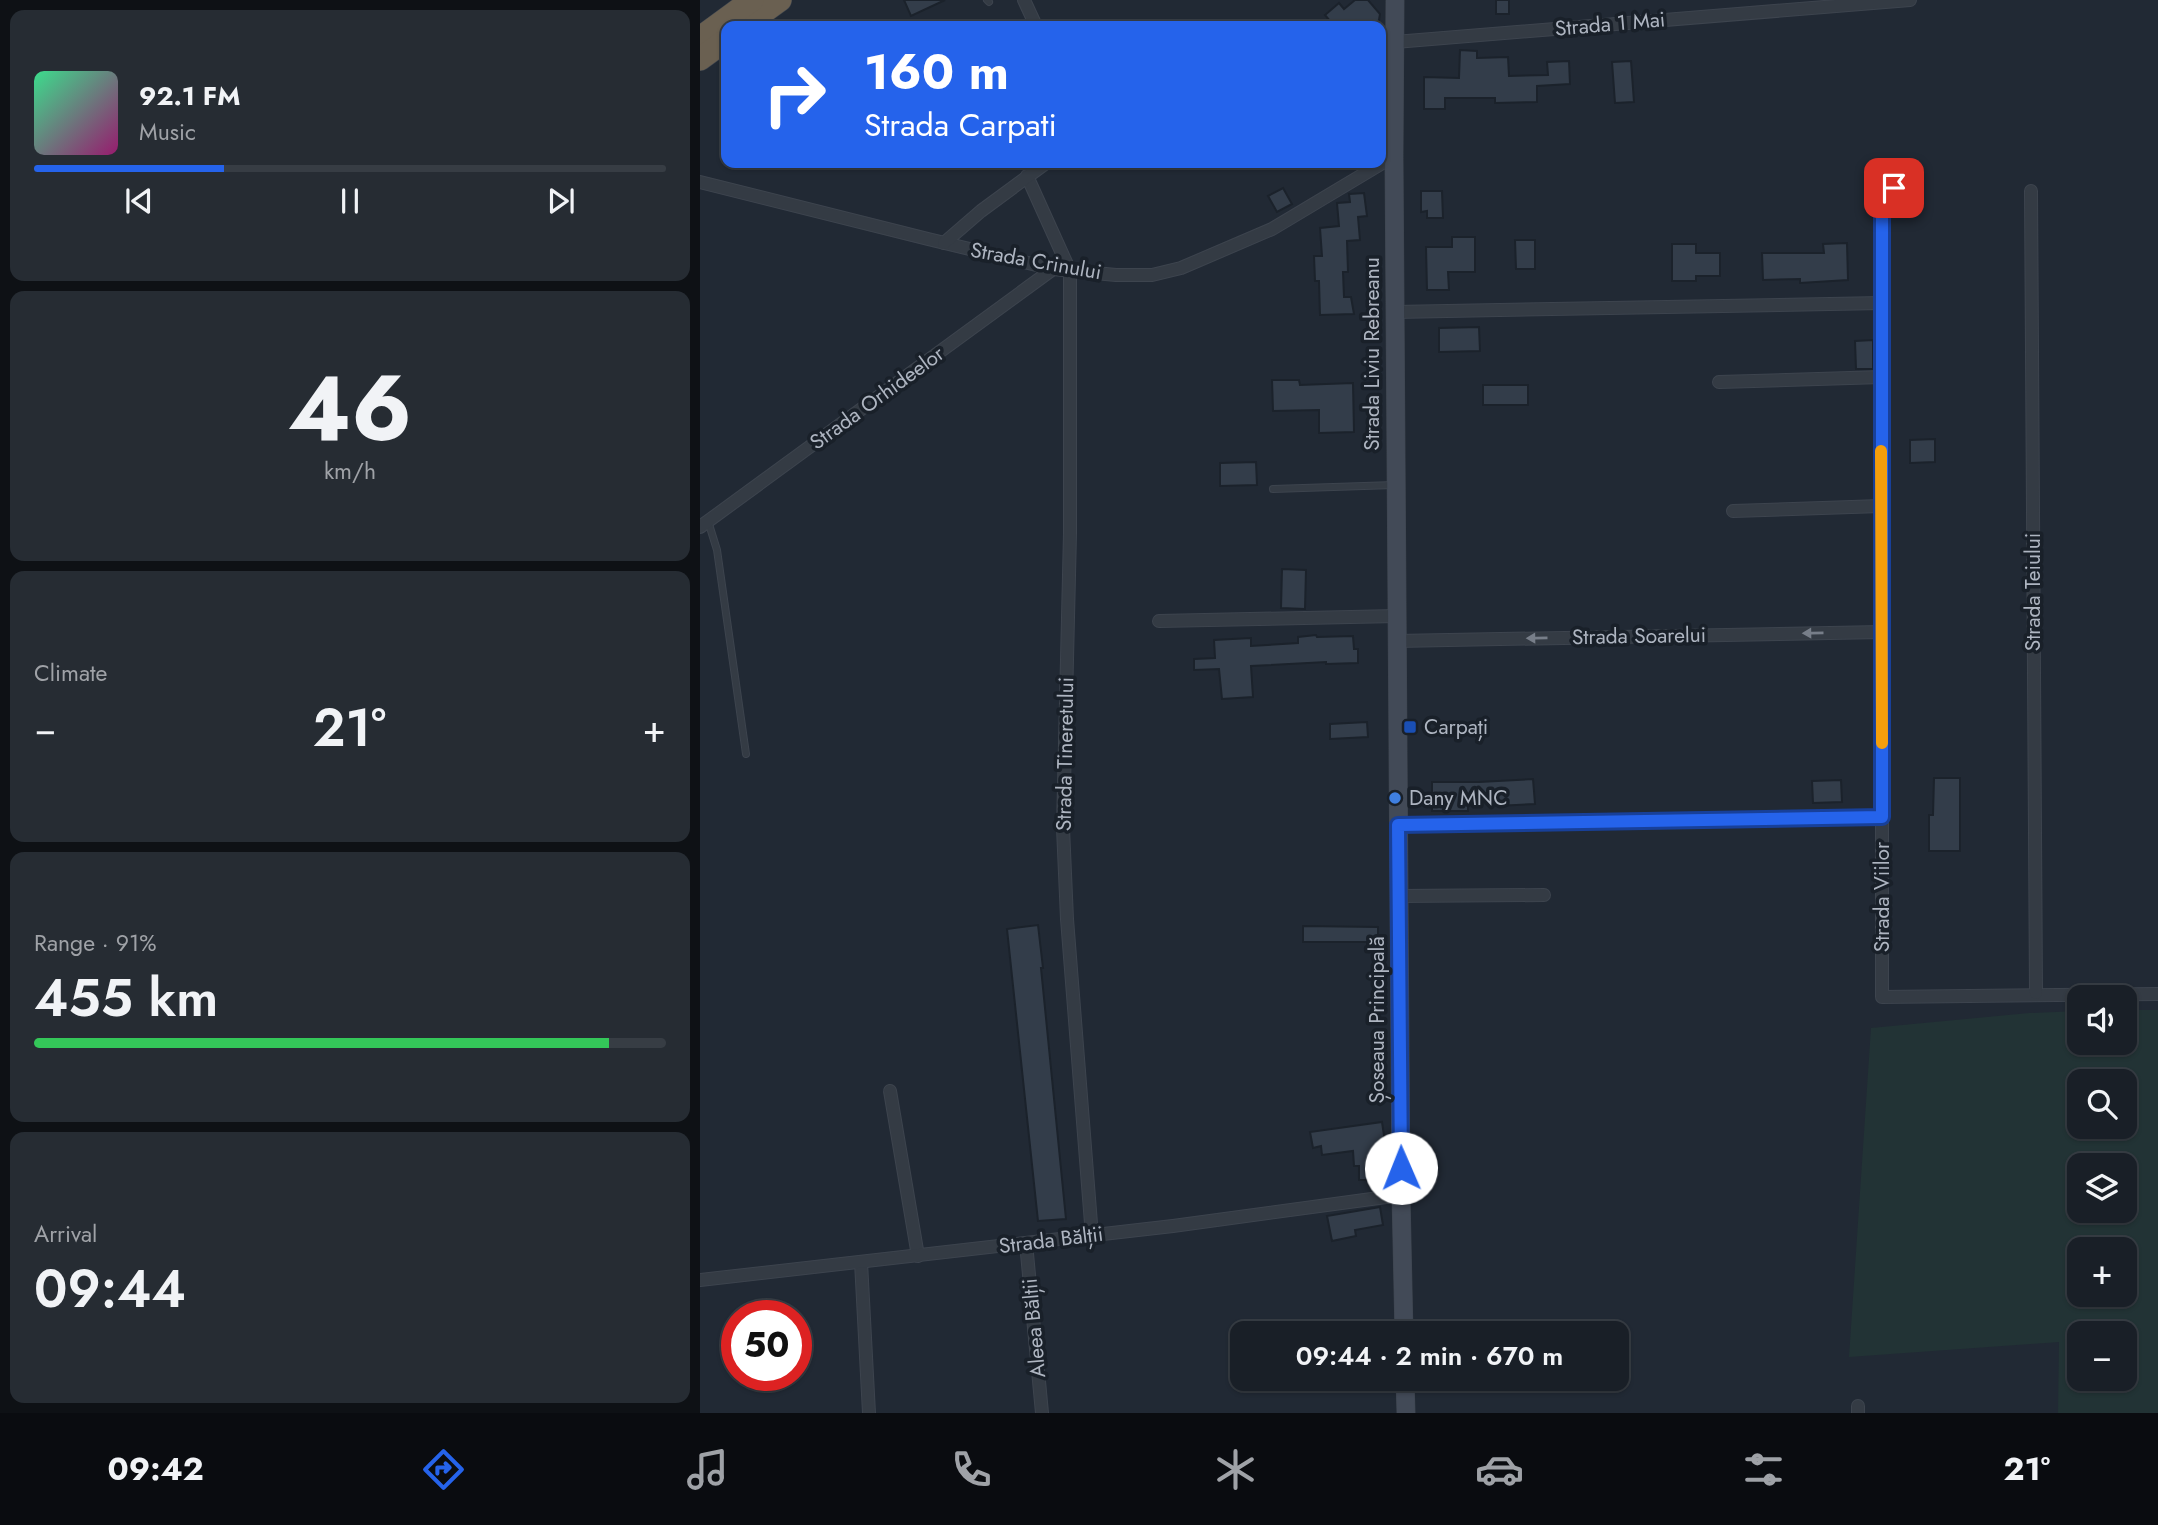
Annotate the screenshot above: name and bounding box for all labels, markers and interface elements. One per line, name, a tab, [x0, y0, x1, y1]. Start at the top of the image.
street label: Strada 1 Mai	[1554, 4, 1666, 44]
text: 160 m	[864, 37, 1009, 107]
icon: right	[749, 49, 840, 140]
text: 92.1 FM	[139, 77, 240, 115]
text: Strada Carpati	[864, 102, 1057, 148]
text: Music	[139, 115, 196, 149]
pin	[1864, 158, 1924, 218]
icon: arrive	[1875, 169, 1913, 207]
icon: previous	[120, 182, 158, 220]
icon: pause	[331, 182, 369, 220]
icon: next	[542, 182, 580, 220]
street label: Strada Crinului	[968, 235, 1104, 287]
street label: Strada Liviu Rebreanu	[1357, 257, 1387, 451]
street label: Strada Orhideelor	[804, 338, 951, 457]
text: 46	[288, 343, 412, 474]
text: km/h	[324, 454, 376, 488]
street label: Strada Teiului	[2018, 533, 2048, 651]
street label: Strada Soarelui	[1572, 620, 1706, 652]
one-way arrow	[1802, 628, 1824, 639]
one-way arrow	[1526, 632, 1548, 644]
text: Climate	[34, 656, 107, 690]
street label: Strada Tineretului	[1049, 677, 1081, 831]
text: 21°	[313, 690, 386, 766]
text: −	[34, 701, 56, 756]
text: +	[643, 701, 666, 756]
place label: Carpați	[1424, 712, 1488, 742]
marker: Carpați	[1402, 719, 1418, 735]
place label: Dany MNC	[1409, 783, 1508, 813]
marker: Dany MNC	[1387, 790, 1403, 806]
street label: Strada Viilor	[1867, 841, 1897, 952]
text: Range · 91%	[34, 926, 157, 960]
street label: Șoseaua Principală	[1362, 936, 1392, 1104]
text: 455 km	[34, 960, 218, 1036]
map controls	[2067, 985, 2137, 1391]
button: sound	[2067, 985, 2137, 1055]
button: search	[2067, 1069, 2137, 1139]
position arrow	[1364, 1131, 1438, 1205]
button: layers	[2067, 1153, 2137, 1223]
text: Arrival	[34, 1217, 97, 1251]
street label: Strada Bălții	[997, 1219, 1105, 1261]
button: +	[2067, 1237, 2137, 1307]
text: 09:44	[34, 1251, 186, 1327]
street label: Aleea Bălții	[1015, 1277, 1053, 1379]
speed limit sign: 50	[721, 1300, 812, 1391]
button: −	[2067, 1321, 2137, 1391]
text: 09:44 · 2 min · 670 m	[1296, 1337, 1563, 1375]
icon: directions	[419, 1445, 468, 1494]
icon: music	[683, 1445, 732, 1494]
icon: phone	[947, 1445, 996, 1494]
icon: climate	[1211, 1445, 1260, 1494]
icon: car	[1475, 1445, 1524, 1494]
icon: filters	[1739, 1445, 1788, 1494]
text: 09:42	[108, 1446, 204, 1492]
text: 21°	[2004, 1446, 2050, 1492]

